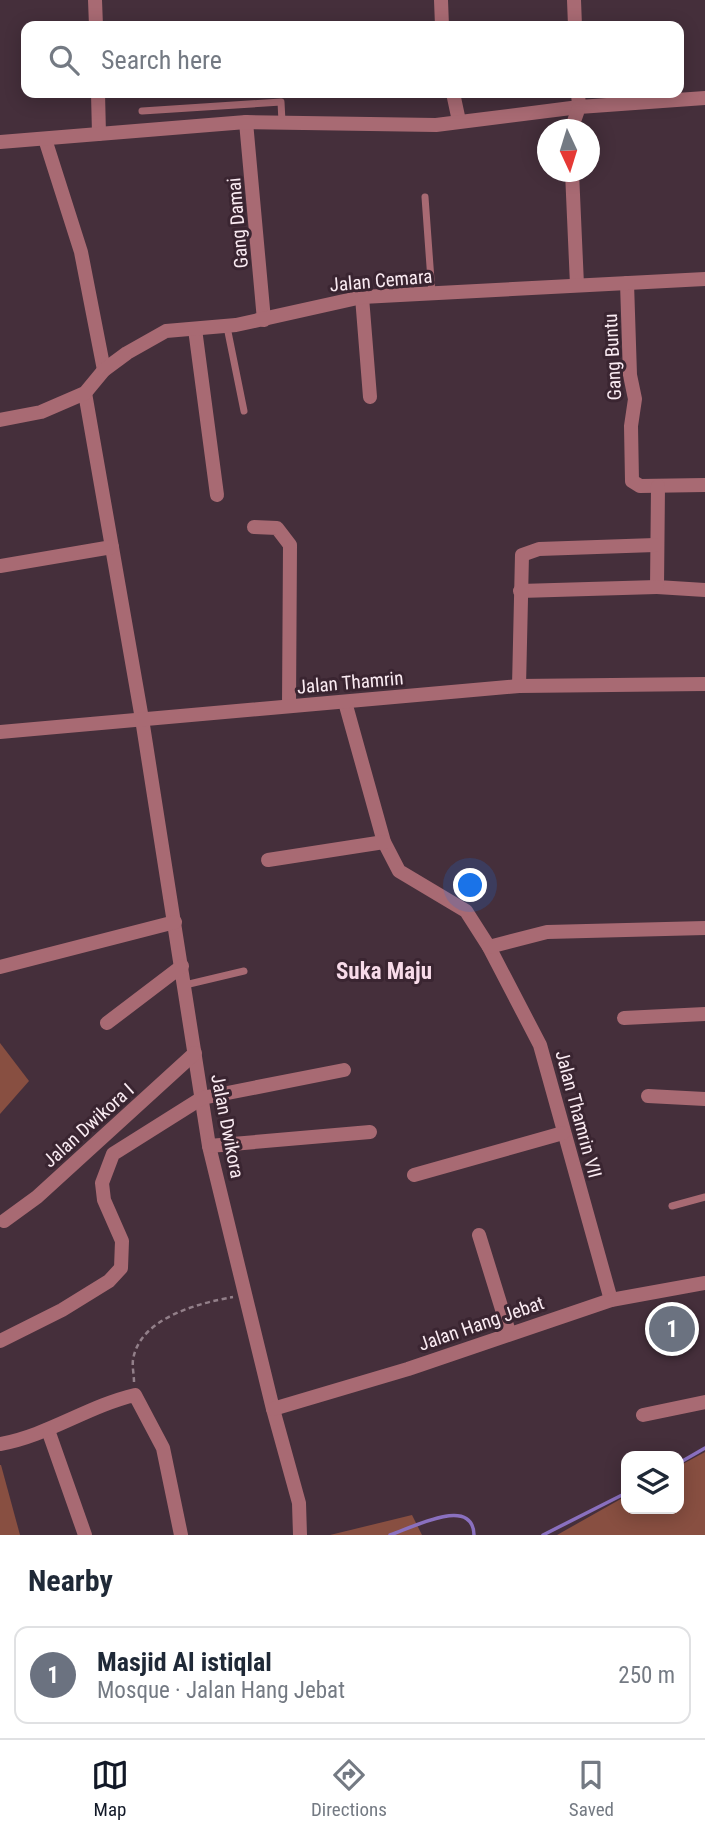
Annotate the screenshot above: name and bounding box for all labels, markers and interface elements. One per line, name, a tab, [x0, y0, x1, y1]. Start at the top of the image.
search box	[21, 21, 684, 98]
icon: search	[45, 41, 83, 79]
text: Search here	[101, 45, 222, 75]
north arrow	[537, 119, 600, 182]
street label: Gang Damai	[222, 177, 253, 269]
street label: Jalan Cemara	[329, 265, 433, 296]
street label: Gang Buntu	[599, 313, 626, 401]
street label: Jalan Thamrin	[296, 666, 404, 699]
your location	[453, 868, 487, 902]
district label: Suka Maju	[336, 958, 432, 985]
street label: Jalan Thamrin VII	[550, 1048, 607, 1181]
street label: Jalan Dwikora	[206, 1072, 249, 1180]
street label: Jalan Dwikora I	[38, 1078, 139, 1172]
street label: Jalan Hang Jebat	[415, 1291, 547, 1356]
pin: 1	[649, 1303, 695, 1355]
map controls	[621, 1451, 684, 1514]
button: layers	[621, 1451, 684, 1514]
text: Nearby	[28, 1563, 113, 1598]
text: Masjid Al istiqlal	[97, 1647, 272, 1677]
text: 1	[47, 1662, 59, 1689]
text: 250 m	[618, 1662, 675, 1689]
text: Mosque · Jalan Hang Jebat	[97, 1677, 345, 1704]
tab: Map	[91, 1756, 129, 1821]
tab: Directions	[311, 1756, 387, 1821]
tab: Saved	[569, 1756, 614, 1821]

